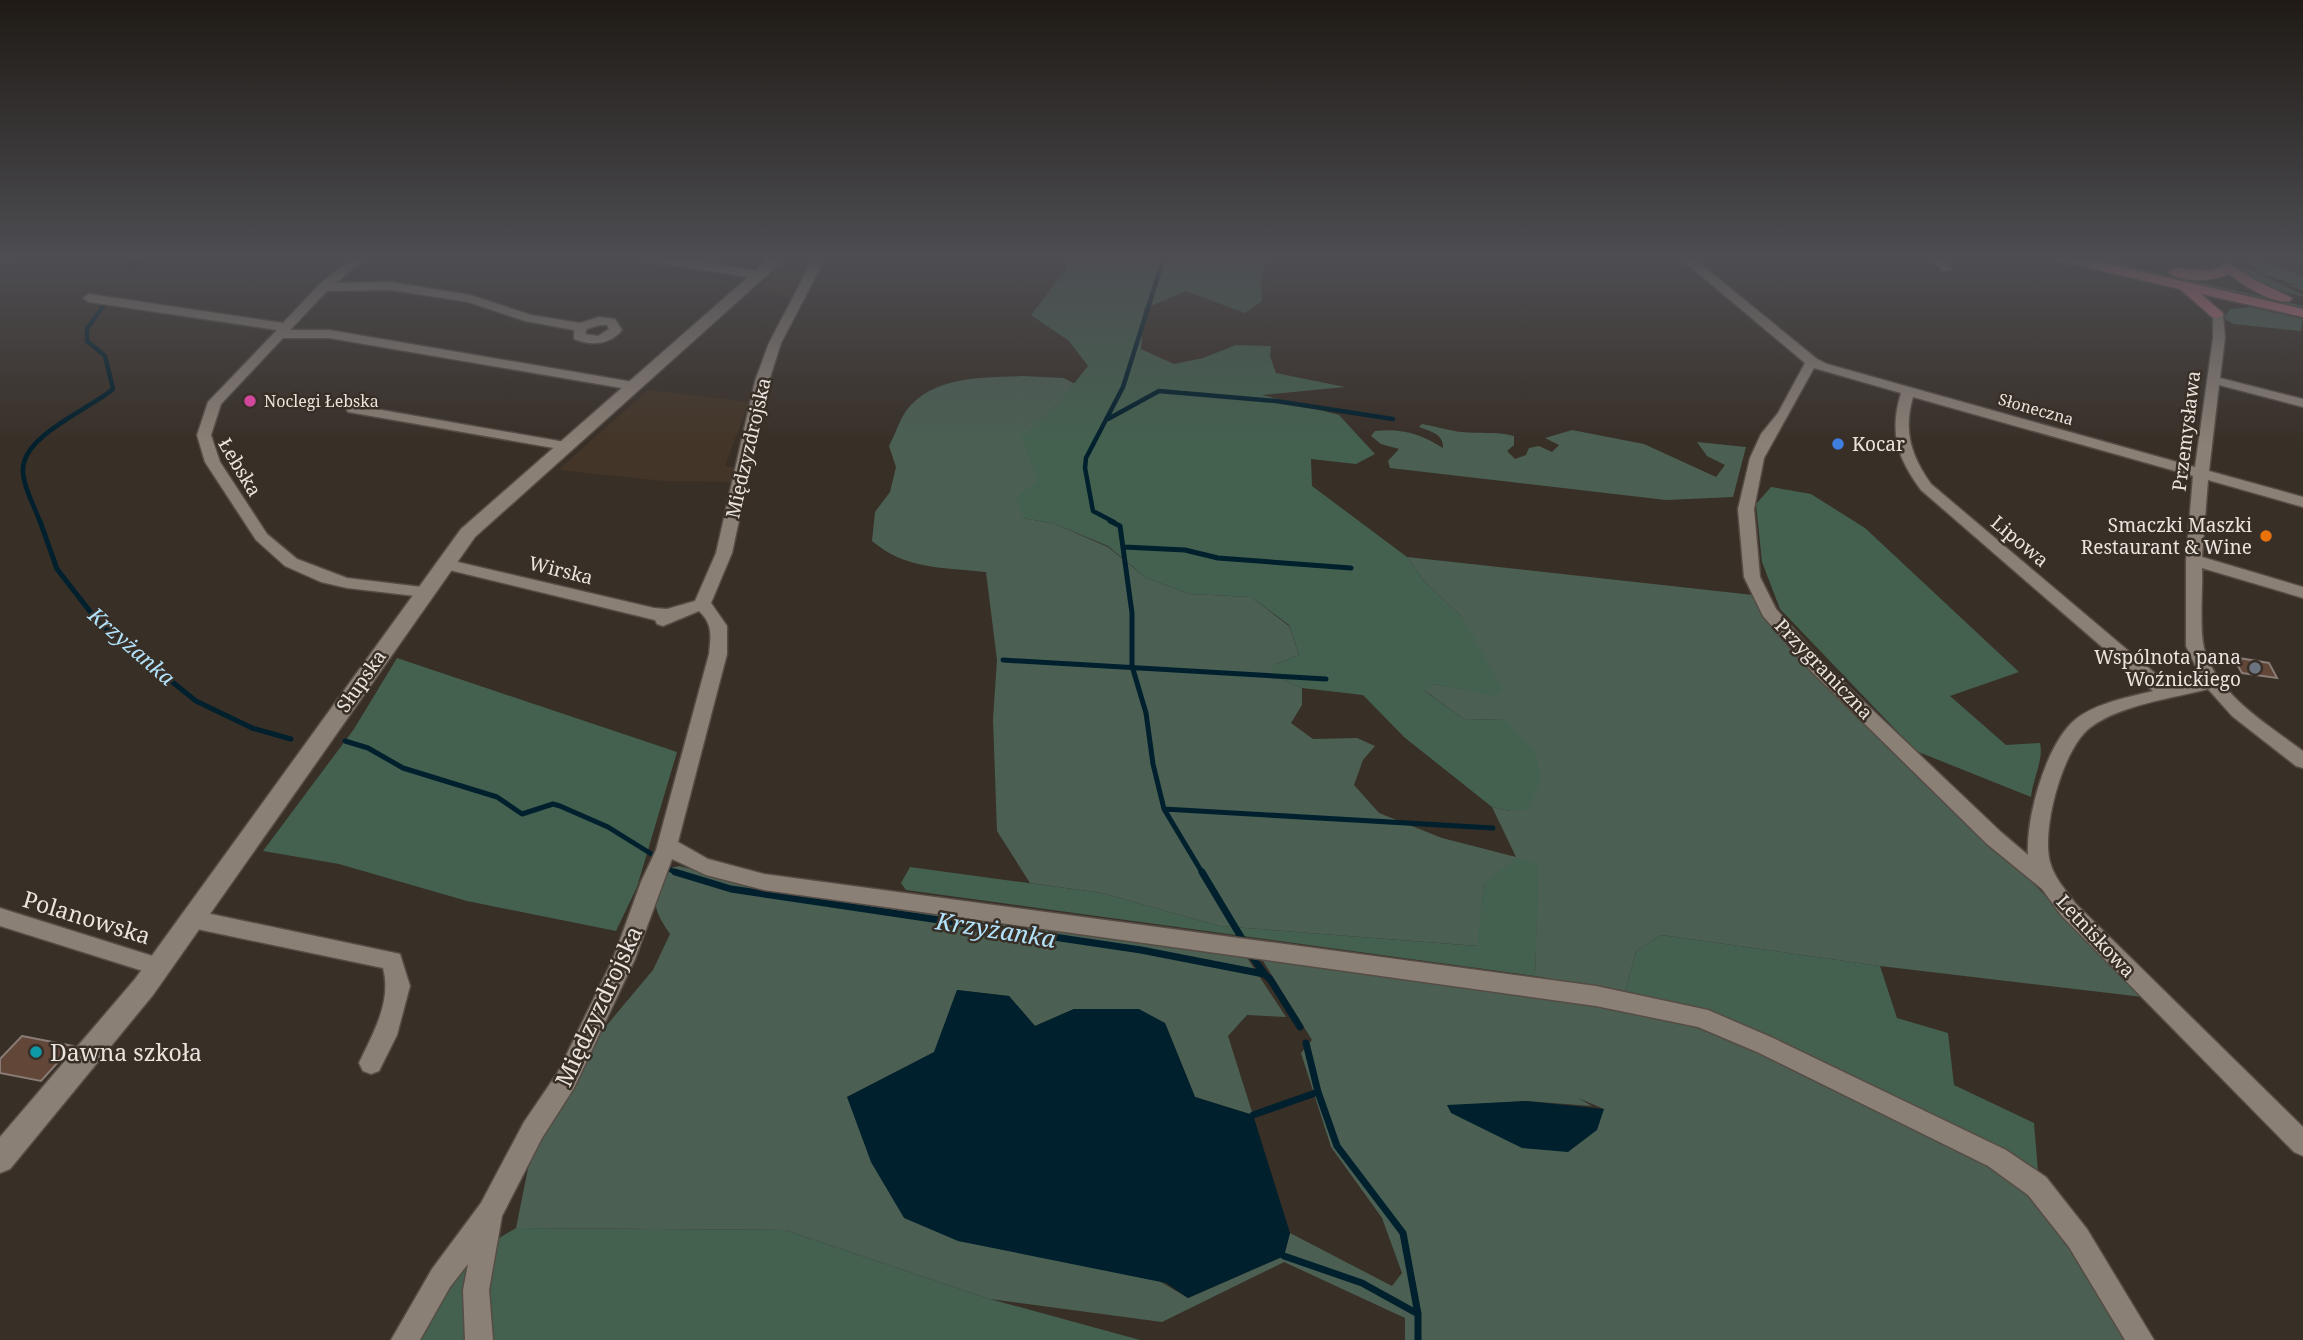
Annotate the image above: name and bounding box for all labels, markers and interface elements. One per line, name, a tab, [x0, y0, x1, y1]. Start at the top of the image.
street label: Przemysława	[2166, 369, 2206, 493]
street label: Międzyzdrojska	[719, 375, 777, 521]
street label: Słoneczna	[1996, 388, 2076, 430]
place label: Noclegi Łebska	[264, 390, 379, 412]
marker: Noclegi Łebska	[242, 393, 258, 409]
place label: Kocar	[1852, 431, 1905, 457]
street label: Łebska	[212, 433, 268, 501]
marker: Kocar	[1830, 436, 1846, 452]
street label: Lipowa	[1986, 509, 2054, 573]
place label: Smaczki Maszki Restaurant & Wine	[2081, 512, 2252, 560]
marker: Smaczki Maszki Restaurant & Wine	[2258, 528, 2274, 544]
street label: Wirska	[526, 549, 596, 591]
water label: Krzyżanka	[82, 600, 182, 692]
street label: Przygraniczna	[1769, 613, 1879, 725]
place label: Wspólnota pana Woźnickiego	[2094, 644, 2241, 692]
street label: Słupska	[330, 645, 392, 717]
marker: Wspólnota pana Woźnickiego	[2247, 660, 2263, 676]
street label: Polanowska	[19, 882, 155, 952]
street label: Letniskowa	[2051, 889, 2141, 983]
water label: Krzyżanka	[933, 903, 1058, 955]
street label: Międzyzdrojska	[547, 920, 649, 1092]
place label: Dawna szkoła	[50, 1036, 202, 1068]
marker: Dawna szkoła	[28, 1044, 44, 1060]

